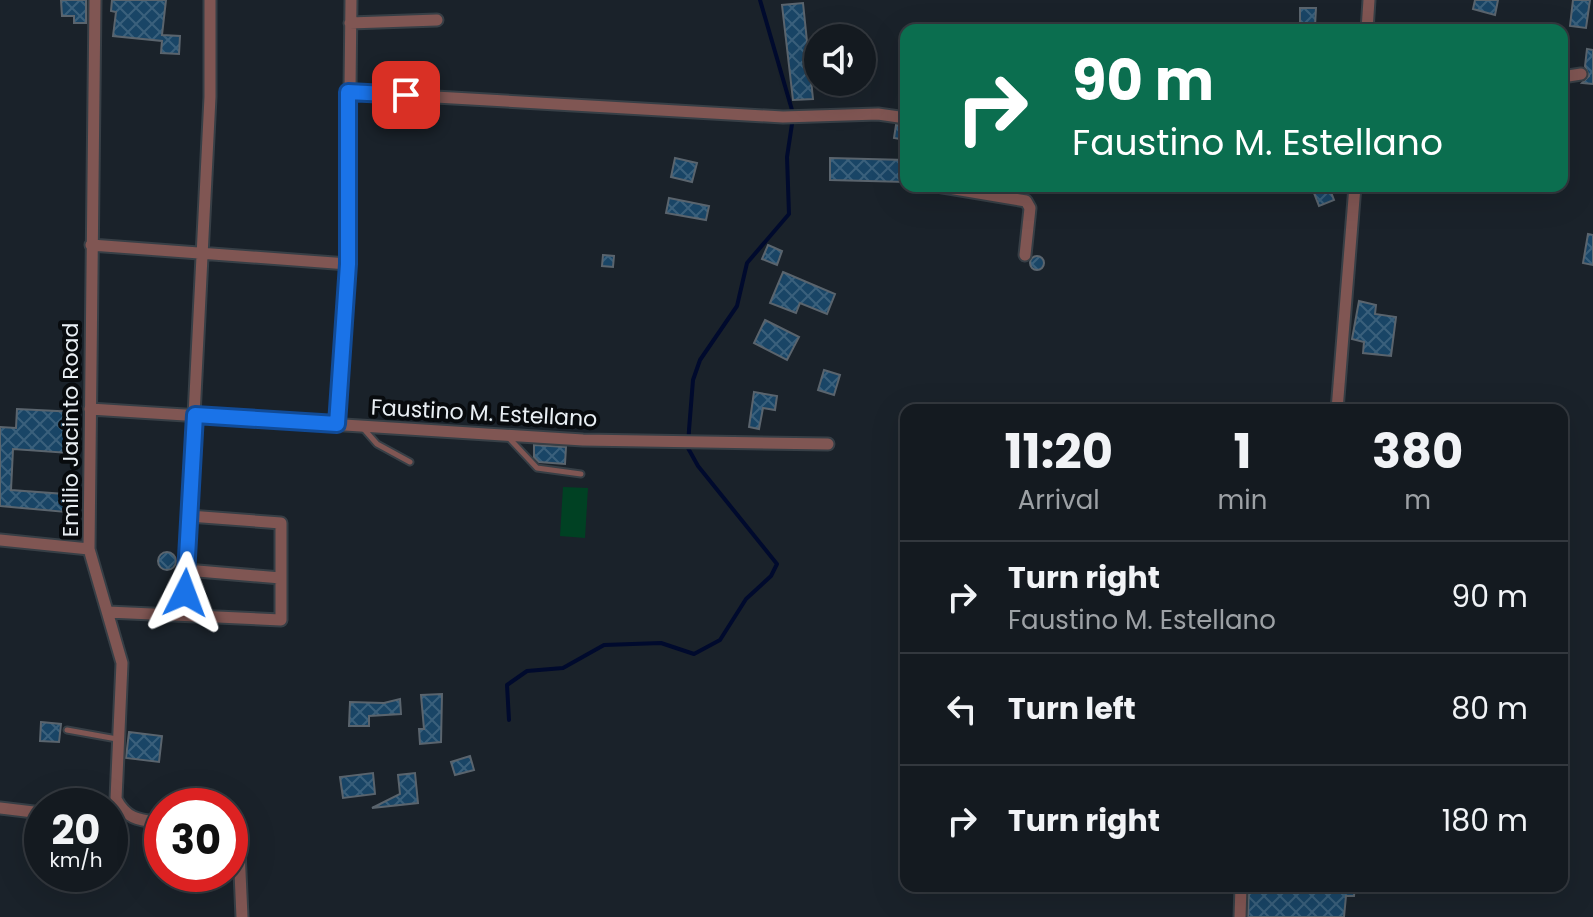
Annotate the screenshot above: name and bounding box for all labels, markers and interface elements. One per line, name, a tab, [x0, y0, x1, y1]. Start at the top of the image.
map controls	[804, 24, 876, 96]
button: sound	[804, 24, 876, 96]
text: 90 m	[1072, 41, 1214, 120]
icon: right	[940, 56, 1044, 160]
pin	[372, 61, 440, 129]
icon: arrive	[384, 73, 428, 117]
text: Faustino M. Estellano	[1072, 117, 1443, 168]
street label: Emilio Jacinto Road	[55, 323, 86, 537]
street label: Faustino M. Estellano	[370, 392, 598, 434]
text: 11:20	[1005, 418, 1113, 485]
text: 1	[1233, 418, 1252, 485]
text: 380	[1372, 418, 1463, 485]
text: Arrival	[1018, 482, 1100, 518]
text: min	[1218, 482, 1267, 518]
text: m	[1404, 482, 1431, 518]
position arrow	[143, 551, 227, 635]
text: Turn right	[1008, 556, 1160, 599]
icon: right	[940, 575, 984, 619]
text: 90 m	[1451, 575, 1528, 618]
text: Faustino M. Estellano	[1008, 602, 1276, 638]
icon: left	[940, 687, 984, 731]
text: Turn left	[1008, 687, 1136, 730]
text: 80 m	[1451, 687, 1528, 730]
speed limit sign: 30	[144, 788, 248, 892]
icon: right	[940, 799, 984, 843]
text: Turn right	[1008, 799, 1160, 842]
text: 180 m	[1442, 799, 1528, 842]
text: 20	[52, 802, 100, 858]
text: km/h	[49, 846, 103, 874]

